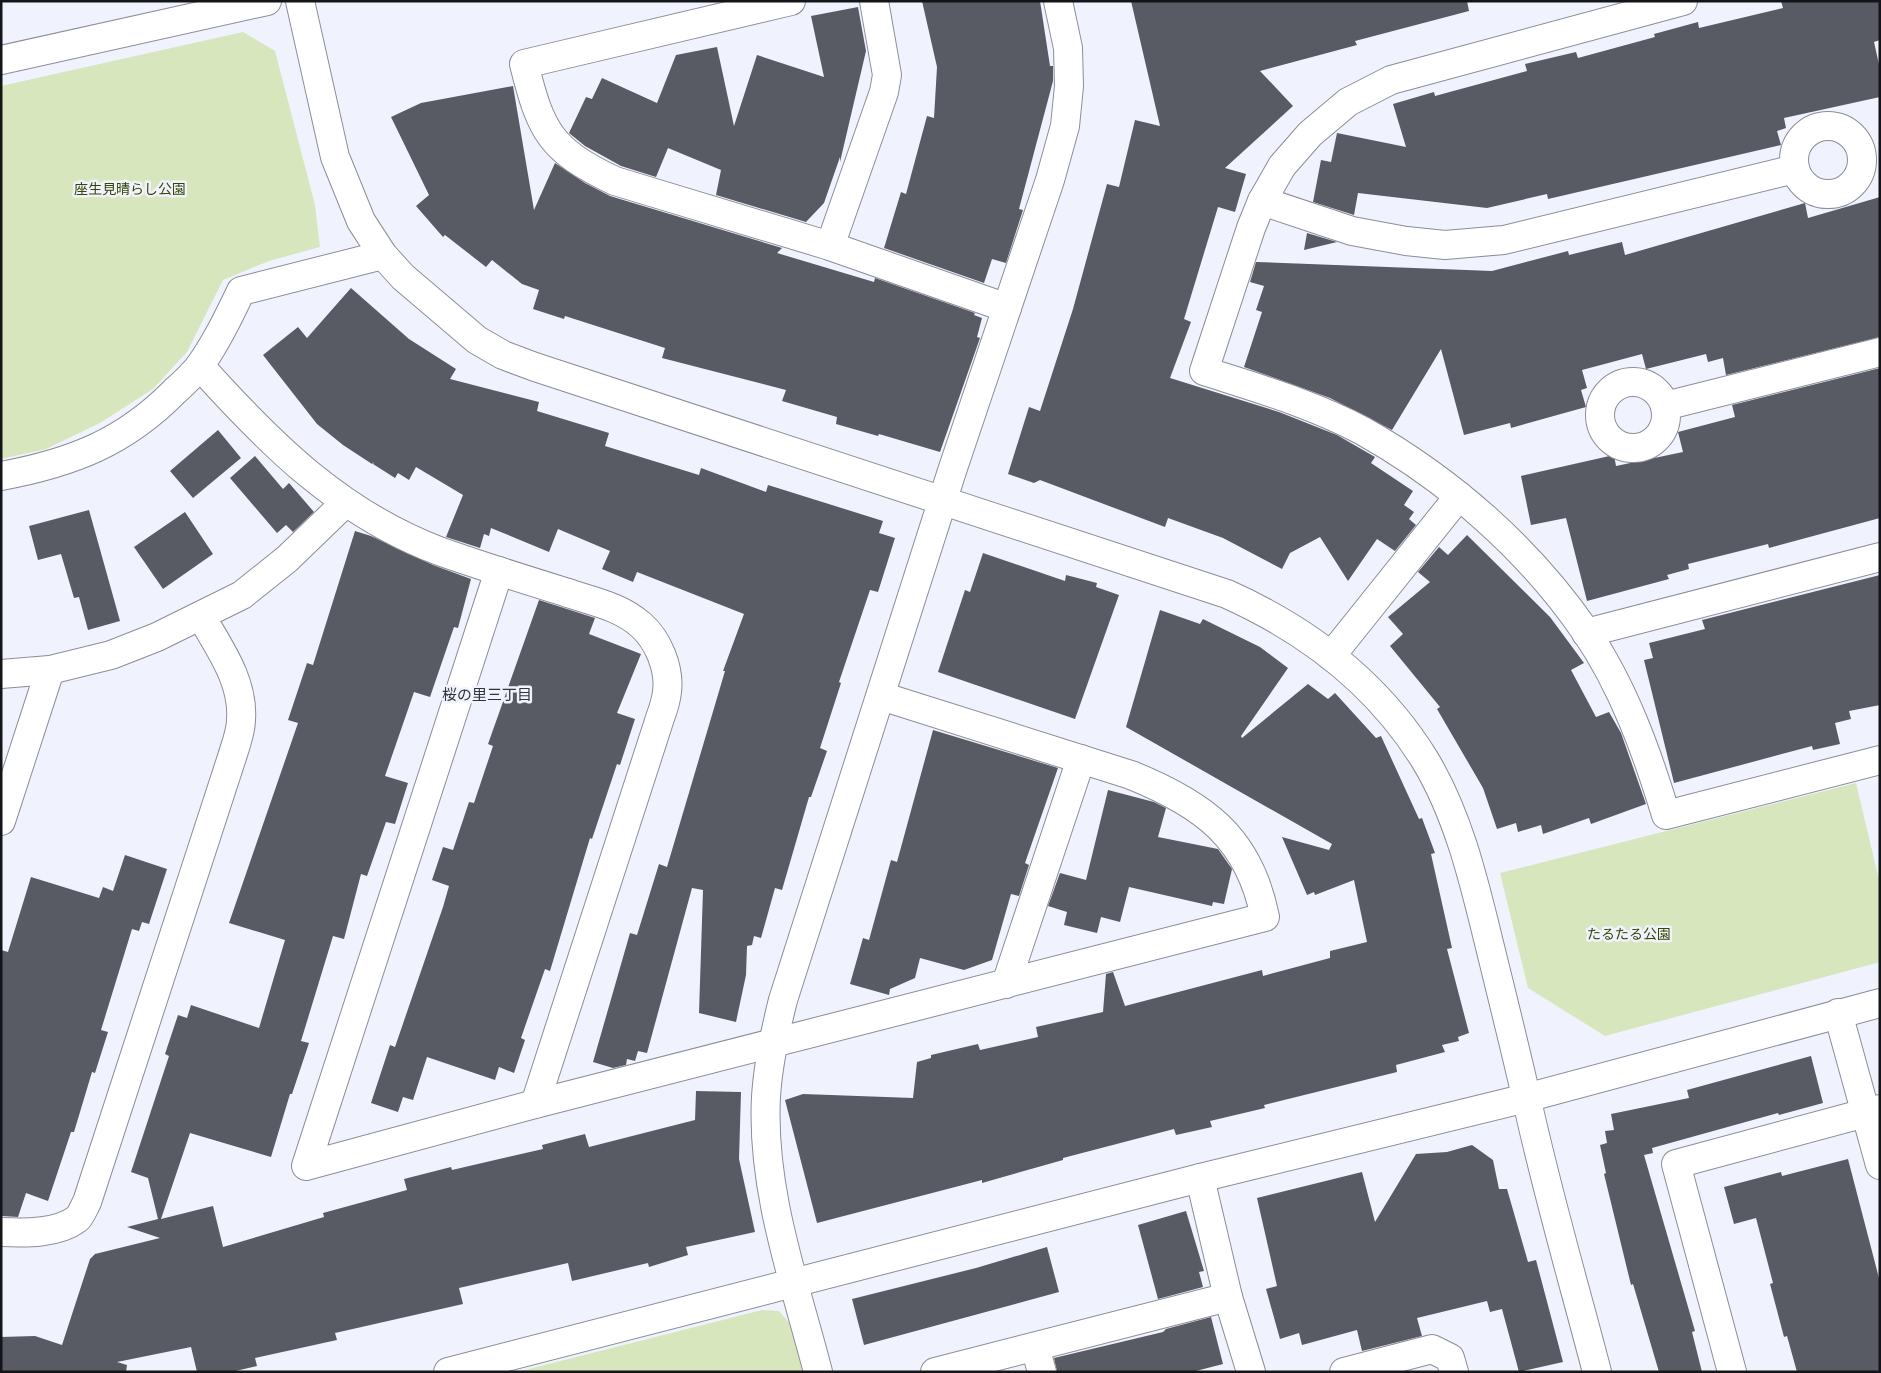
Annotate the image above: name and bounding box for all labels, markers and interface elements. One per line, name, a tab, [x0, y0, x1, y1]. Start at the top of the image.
park label: 座生見晴らし公園	[74, 180, 186, 200]
district label: 桜の里三丁目	[442, 685, 532, 706]
park label: たるたる公園	[1587, 925, 1671, 945]

